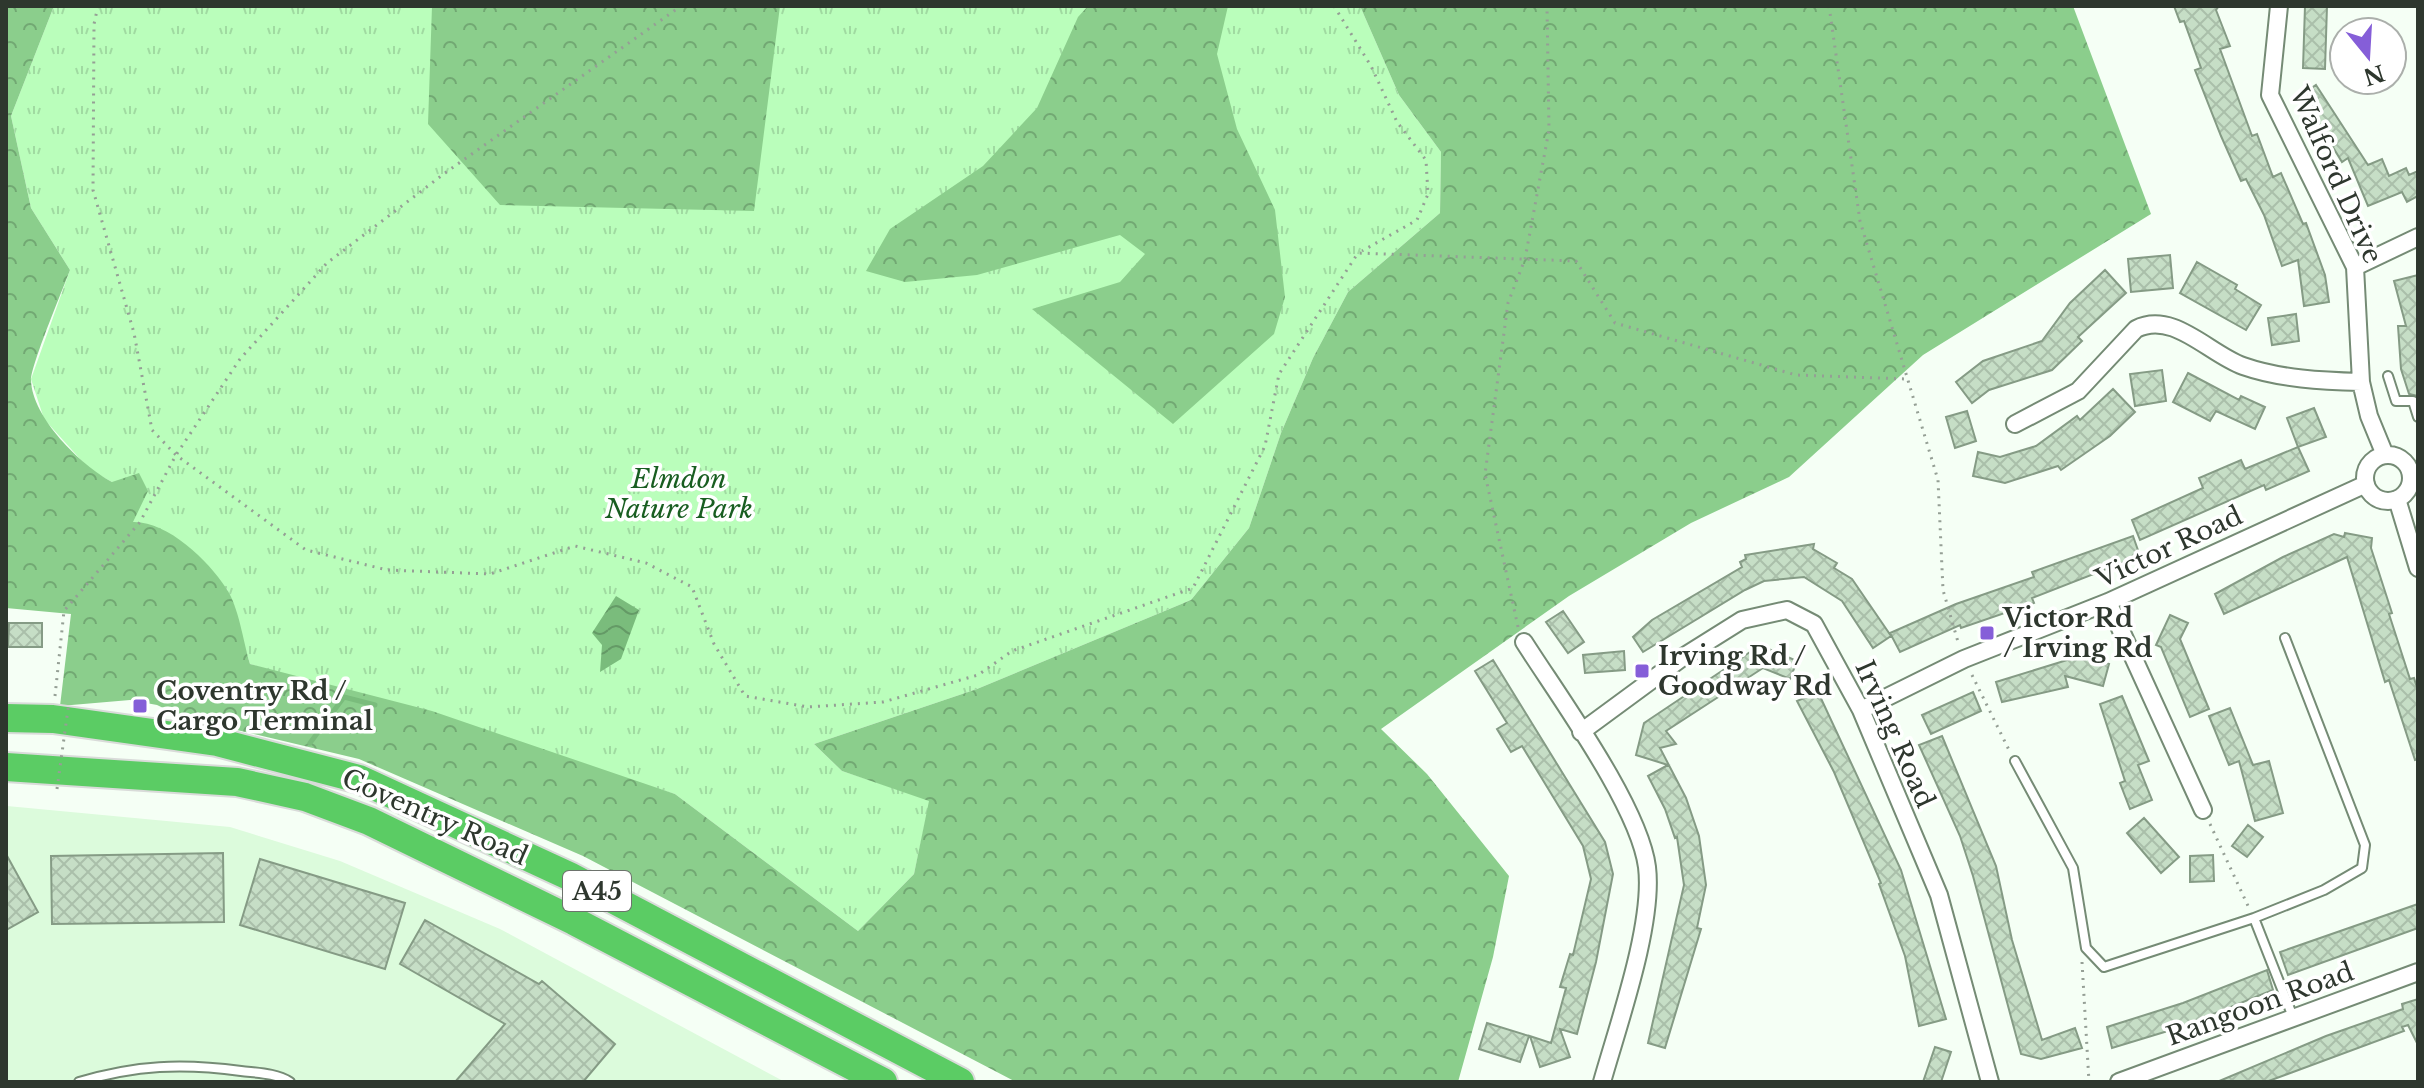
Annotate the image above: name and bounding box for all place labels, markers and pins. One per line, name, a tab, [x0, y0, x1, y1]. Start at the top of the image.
place label: Victor Rd / Irving Rd	[2002, 602, 2153, 664]
marker: Victor Rd / Irving Rd	[1978, 624, 1996, 642]
place label: Irving Rd / Goodway Rd	[1658, 640, 1832, 702]
marker: Irving Rd / Goodway Rd	[1633, 662, 1651, 680]
place label: Coventry Rd / Cargo Terminal	[156, 675, 373, 737]
marker: Coventry Rd / Cargo Terminal	[131, 697, 149, 715]

